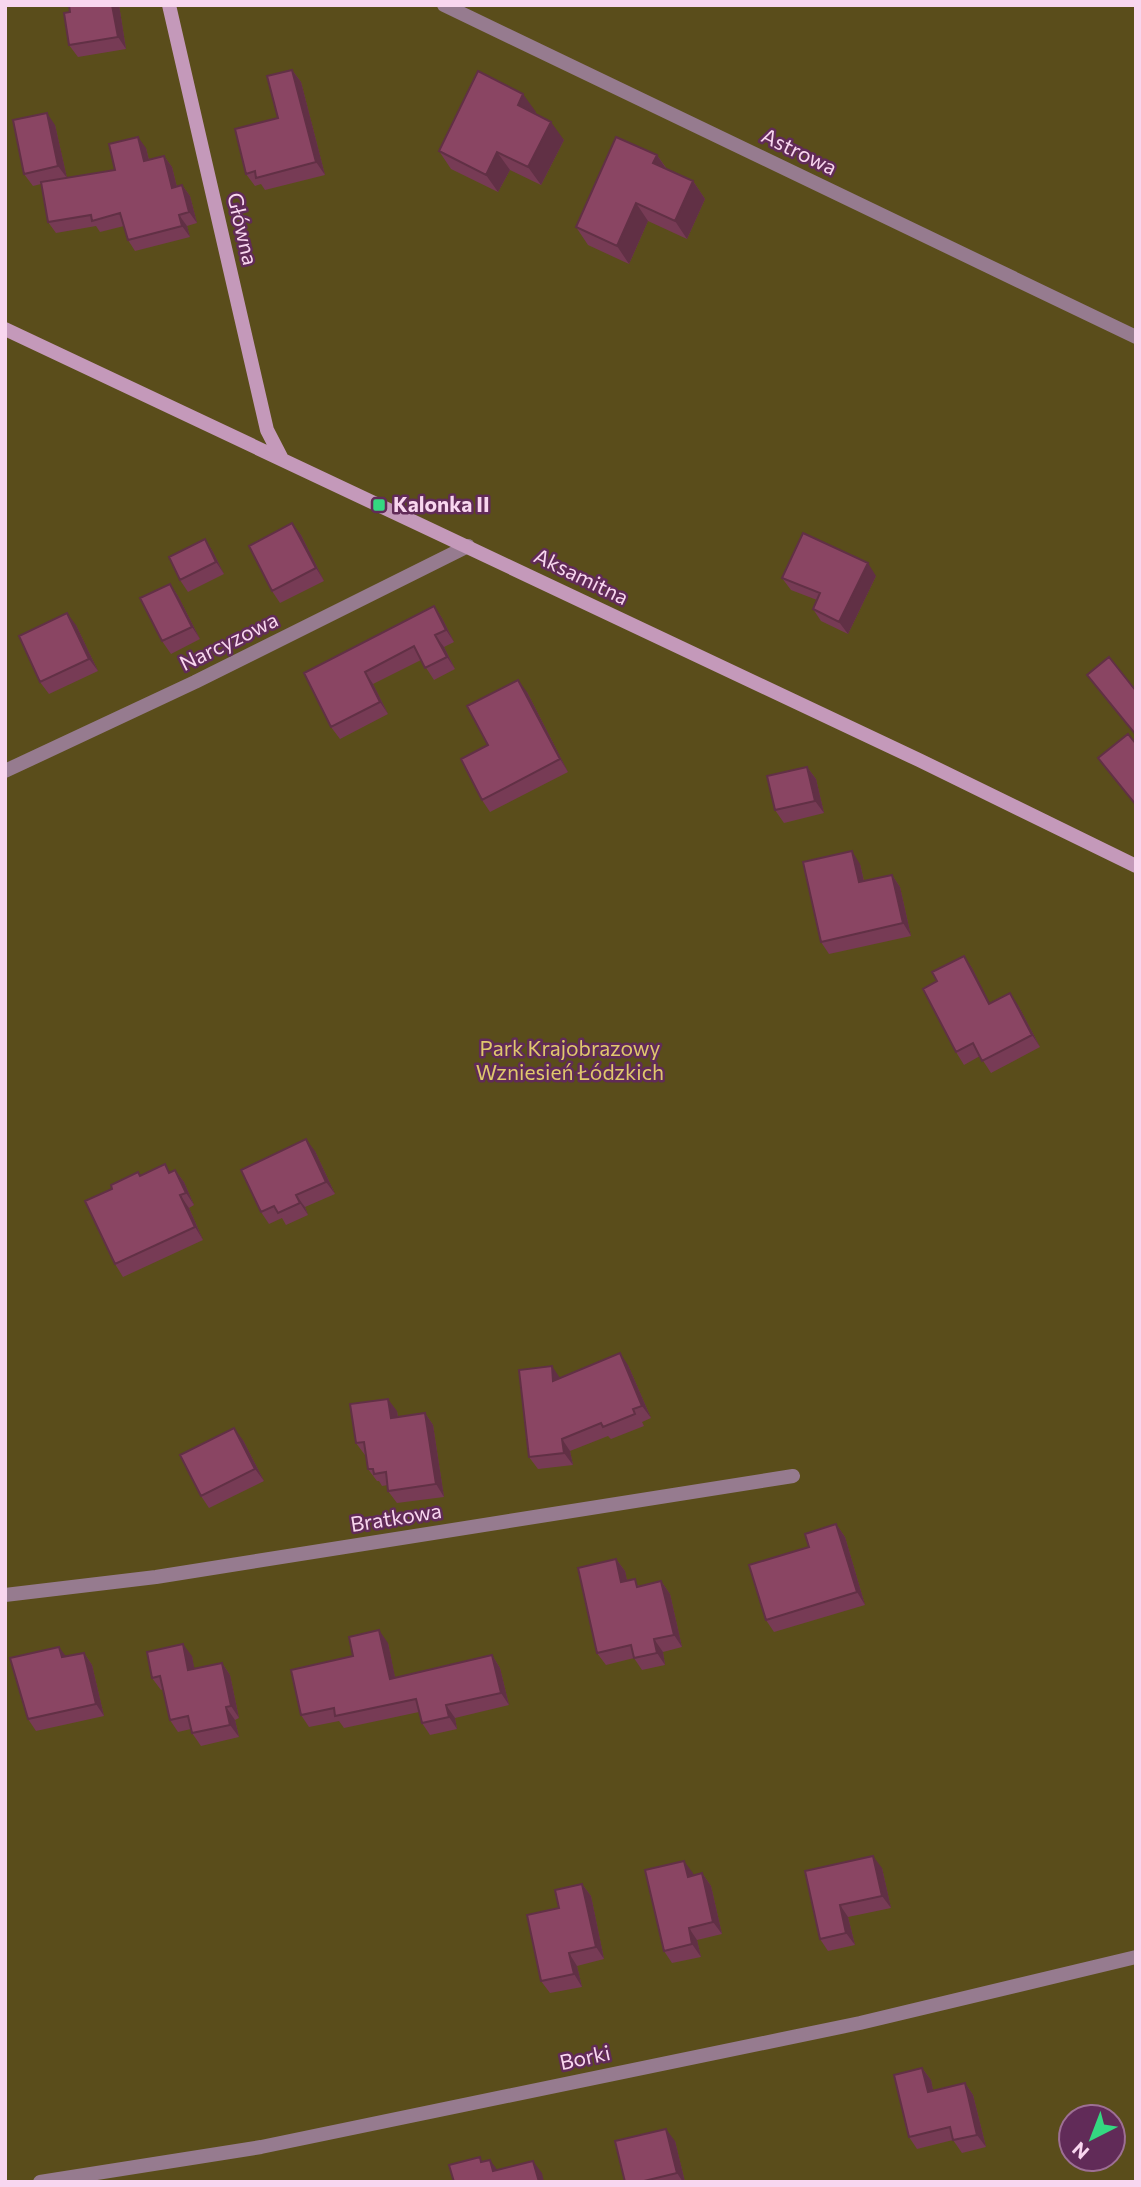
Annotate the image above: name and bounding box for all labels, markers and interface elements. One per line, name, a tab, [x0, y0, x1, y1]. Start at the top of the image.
street label: Astrowa	[758, 122, 841, 180]
street label: Główna	[223, 190, 264, 267]
place label: Kalonka II	[393, 491, 490, 516]
marker: Kalonka II	[371, 497, 387, 513]
street label: Aksamitna	[530, 542, 633, 609]
street label: Narcyzowa	[175, 606, 282, 675]
park label: Park Krajobrazowy Wzniesień Łódzkich	[476, 1035, 664, 1084]
street label: Bratkowa	[348, 1497, 443, 1536]
street label: Borki	[557, 2039, 612, 2074]
north arrow	[1057, 2103, 1127, 2173]
text: N	[1067, 2138, 1093, 2164]

